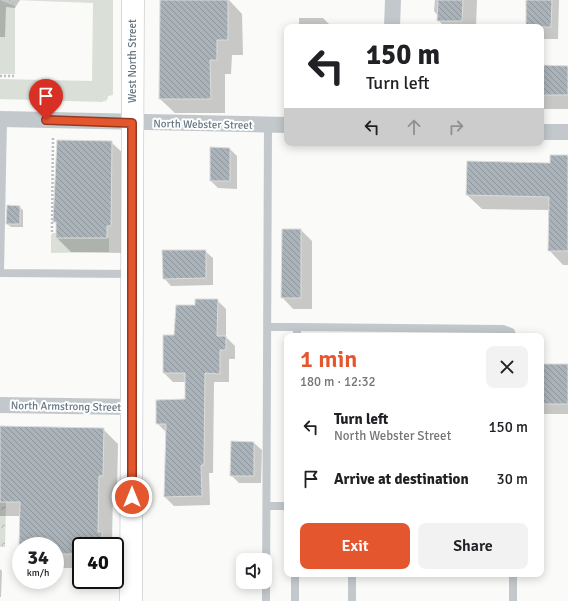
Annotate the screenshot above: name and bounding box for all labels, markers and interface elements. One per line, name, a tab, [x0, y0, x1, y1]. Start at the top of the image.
street label: West North Street	[126, 19, 139, 103]
text: 150 m	[366, 38, 440, 72]
icon: left	[300, 40, 352, 92]
text: Turn left	[366, 72, 429, 94]
pin	[29, 79, 63, 120]
icon: arrive	[35, 85, 57, 107]
icon: left	[361, 116, 383, 138]
icon: ahead	[403, 116, 425, 138]
icon: right	[445, 116, 467, 138]
street label: North Webster Street	[153, 117, 253, 132]
text: 1 min	[300, 344, 357, 374]
button: close	[486, 346, 528, 388]
text: 180 m · 12:32	[300, 374, 376, 390]
street label: North Armstrong Street	[11, 399, 121, 414]
text: Turn left	[334, 410, 388, 428]
icon: left	[300, 416, 322, 438]
text: 150 m	[488, 418, 528, 436]
text: North Webster Street	[334, 428, 451, 444]
icon: arrive	[300, 468, 322, 490]
text: Arrive at destination	[334, 470, 469, 488]
text: 30 m	[497, 470, 528, 488]
position arrow	[111, 476, 153, 518]
button: Exit	[300, 523, 410, 569]
button: Share	[418, 523, 528, 569]
speed limit sign: 40	[72, 537, 124, 589]
text: 34	[27, 545, 49, 570]
map controls	[236, 553, 272, 589]
button: sound	[236, 553, 272, 589]
text: km/h	[27, 567, 49, 579]

